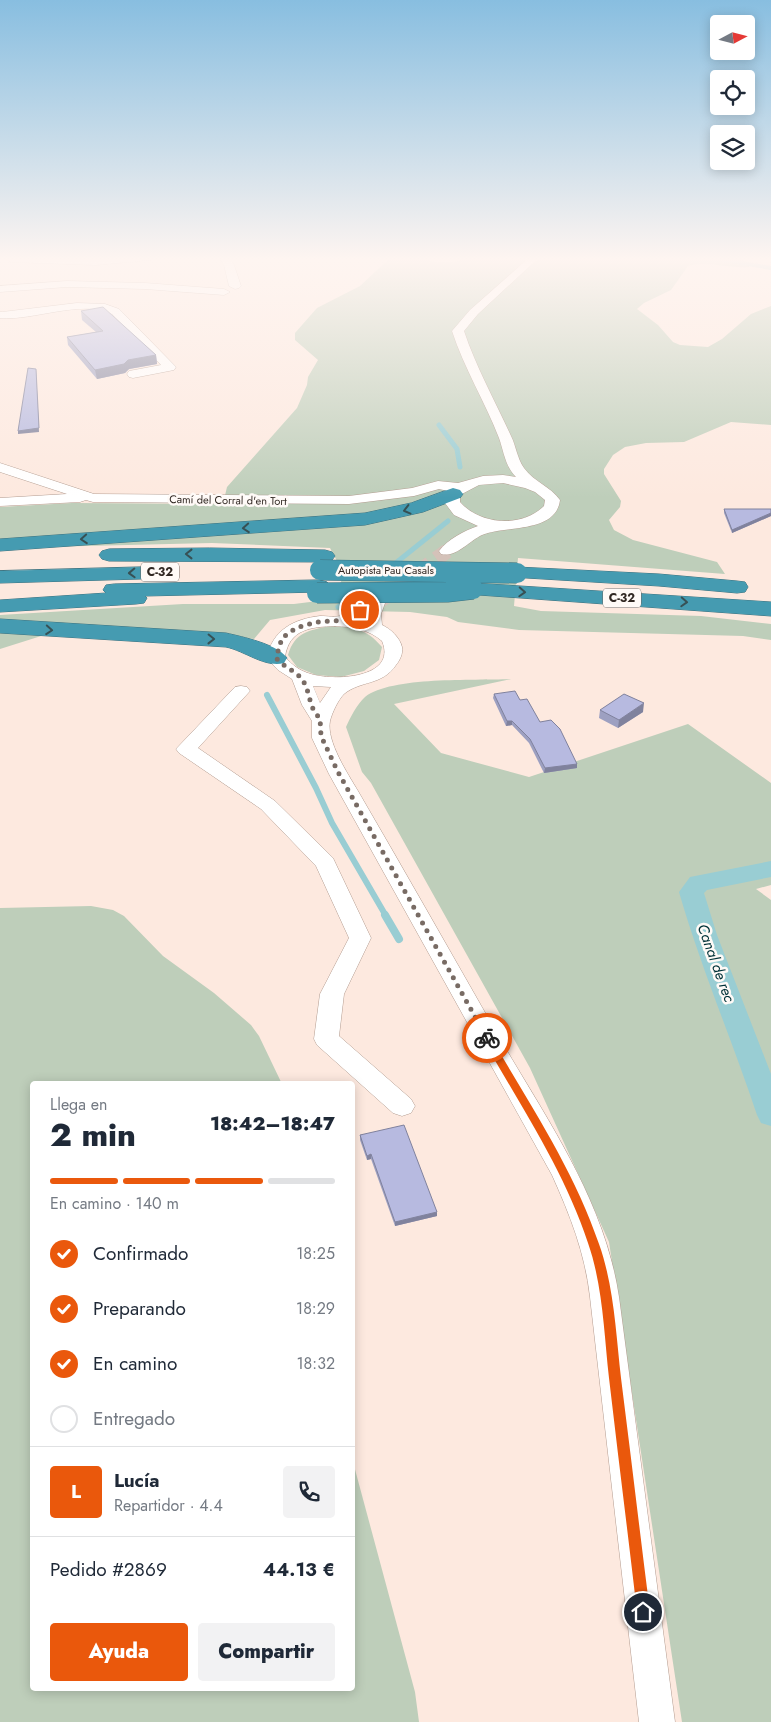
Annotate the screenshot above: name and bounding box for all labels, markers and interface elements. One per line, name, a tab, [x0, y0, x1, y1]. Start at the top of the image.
north arrow	[710, 15, 755, 60]
map controls	[710, 15, 755, 170]
button: locate	[710, 70, 755, 115]
button: layers	[710, 125, 755, 170]
street label: Camí del Corral d'en Tort	[169, 491, 287, 509]
one-way arrow	[403, 504, 412, 515]
one-way arrow	[242, 522, 250, 533]
one-way arrow	[80, 534, 88, 545]
one-way arrow	[185, 549, 192, 559]
road number: C-32	[141, 562, 179, 582]
street label: Autopista Pau Casals	[338, 562, 434, 578]
one-way arrow	[127, 568, 135, 578]
one-way arrow	[518, 587, 526, 598]
road number: C-32	[603, 588, 641, 608]
pin	[339, 589, 381, 631]
icon: bag	[346, 596, 374, 624]
one-way arrow	[680, 597, 688, 608]
one-way arrow	[45, 624, 53, 635]
one-way arrow	[207, 634, 215, 645]
water label: Canal de rec	[692, 921, 740, 1005]
courier	[462, 1013, 512, 1063]
icon: bike	[473, 1024, 501, 1052]
text: Llega en	[50, 1093, 107, 1116]
text: 18:42–18:47	[210, 1110, 335, 1137]
text: 2 min	[50, 1112, 136, 1158]
text: En camino · 140 m	[50, 1192, 179, 1215]
icon: check	[50, 1240, 78, 1268]
text: Confirmado	[93, 1240, 188, 1267]
text: 18:25	[296, 1242, 335, 1265]
icon: check	[50, 1295, 78, 1323]
text: Preparando	[93, 1295, 186, 1322]
text: 18:29	[296, 1297, 335, 1320]
icon: check	[50, 1350, 78, 1378]
text: En camino	[93, 1350, 177, 1377]
text: 18:32	[296, 1352, 335, 1375]
text: Entregado	[93, 1405, 175, 1432]
button: phone	[283, 1466, 335, 1518]
text: Lucía	[114, 1467, 159, 1494]
text: L	[71, 1478, 81, 1505]
text: Repartidor · 4.4	[114, 1494, 223, 1517]
text: Pedido #2869	[50, 1556, 167, 1583]
text: 44.13 €	[263, 1556, 335, 1583]
pin	[622, 1591, 664, 1633]
icon: home	[629, 1598, 657, 1626]
button: Ayuda	[50, 1623, 188, 1681]
button: Compartir	[198, 1623, 335, 1681]

